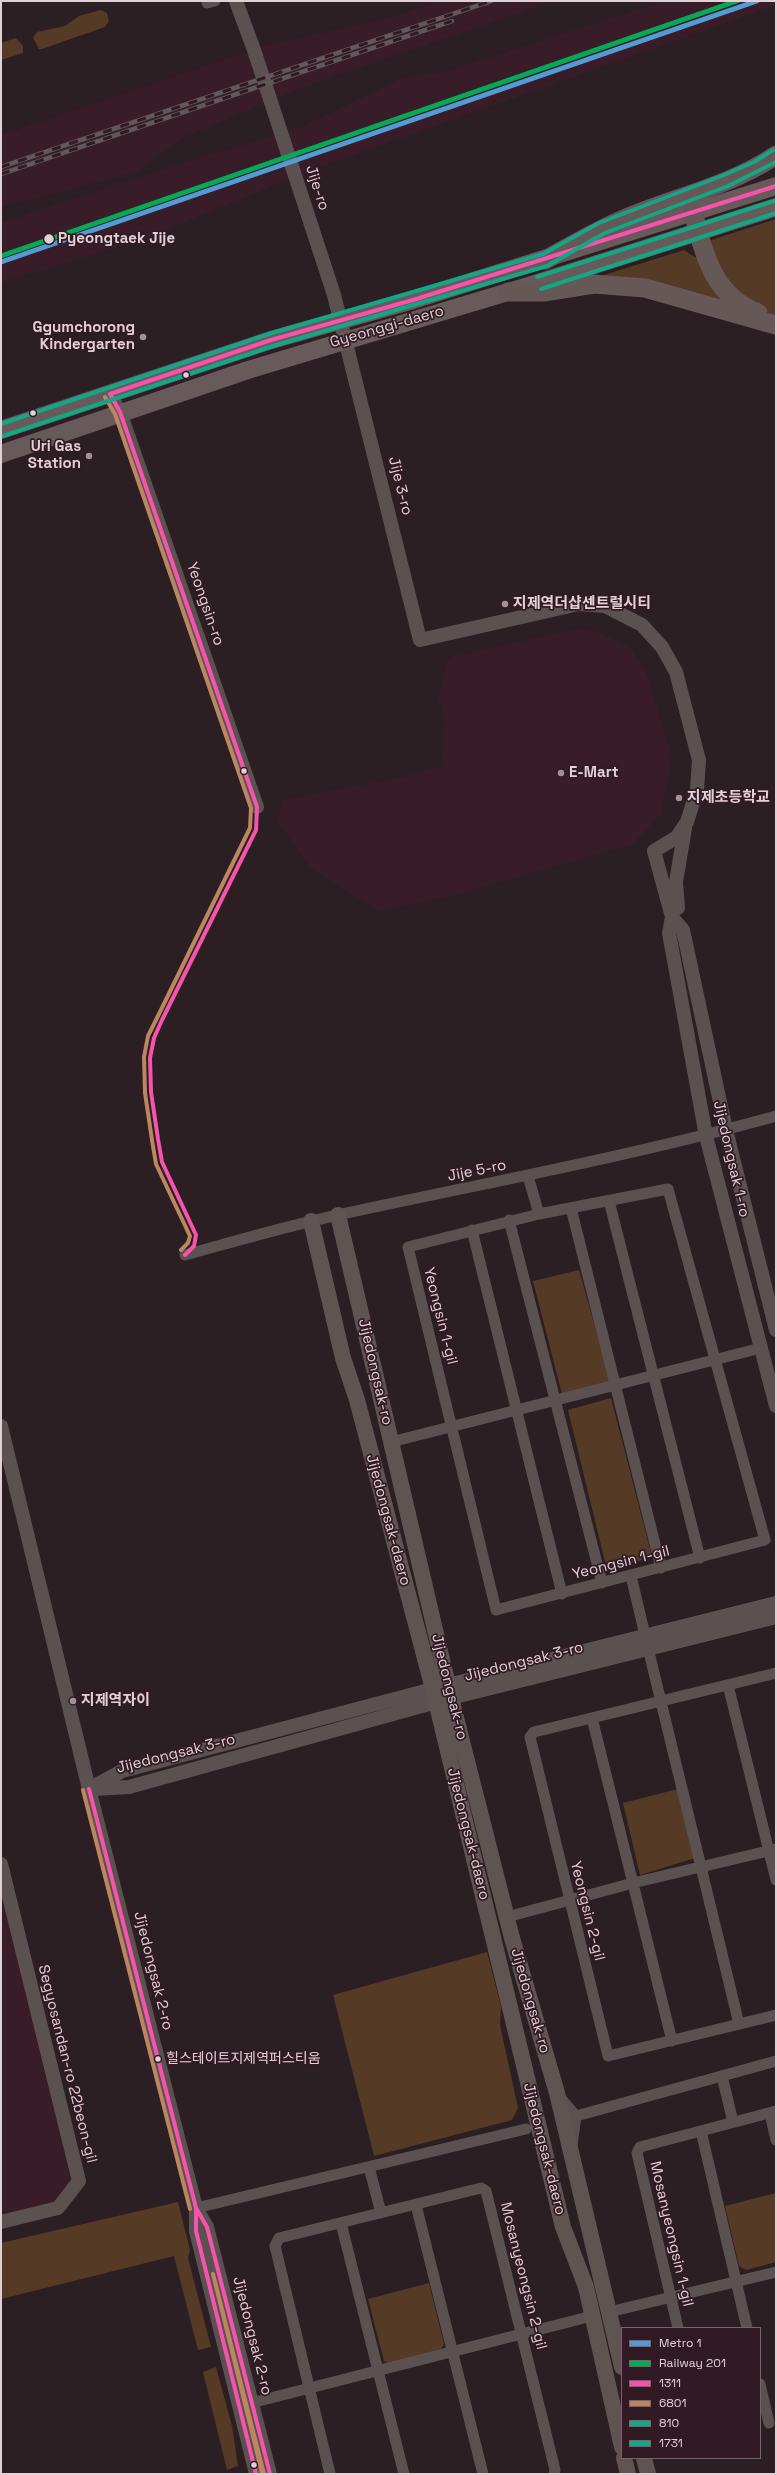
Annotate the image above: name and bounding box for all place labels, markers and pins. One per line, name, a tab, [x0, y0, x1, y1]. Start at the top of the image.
place label: Pyeongtaek Jije	[58, 230, 175, 248]
marker: Pyeongtaek Jije	[42, 232, 56, 246]
place label: Ggumchorong Kindergarten	[33, 319, 135, 354]
marker: Ggumchorong Kindergarten	[138, 332, 148, 342]
unlabelled marker	[181, 370, 191, 380]
unlabelled marker	[28, 408, 38, 418]
place label: Uri Gas Station	[28, 438, 81, 473]
marker: Uri Gas Station	[84, 451, 94, 461]
place label: 지제역더샵센트럴시티	[513, 595, 651, 613]
marker: 지제역더샵센트럴시티	[500, 599, 510, 609]
place label: E-Mart	[569, 764, 618, 782]
unlabelled marker	[239, 766, 249, 776]
marker: E-Mart	[556, 768, 566, 778]
place label: 지제초등학교	[687, 789, 770, 807]
marker: 지제초등학교	[674, 793, 684, 803]
place label: 지제역자이	[81, 1692, 150, 1710]
marker: 지제역자이	[68, 1696, 78, 1706]
place label: 힐스테이트지제역퍼스티움	[166, 2051, 321, 2067]
marker: 힐스테이트지제역퍼스티움	[153, 2054, 163, 2064]
unlabelled marker	[249, 2460, 259, 2470]

